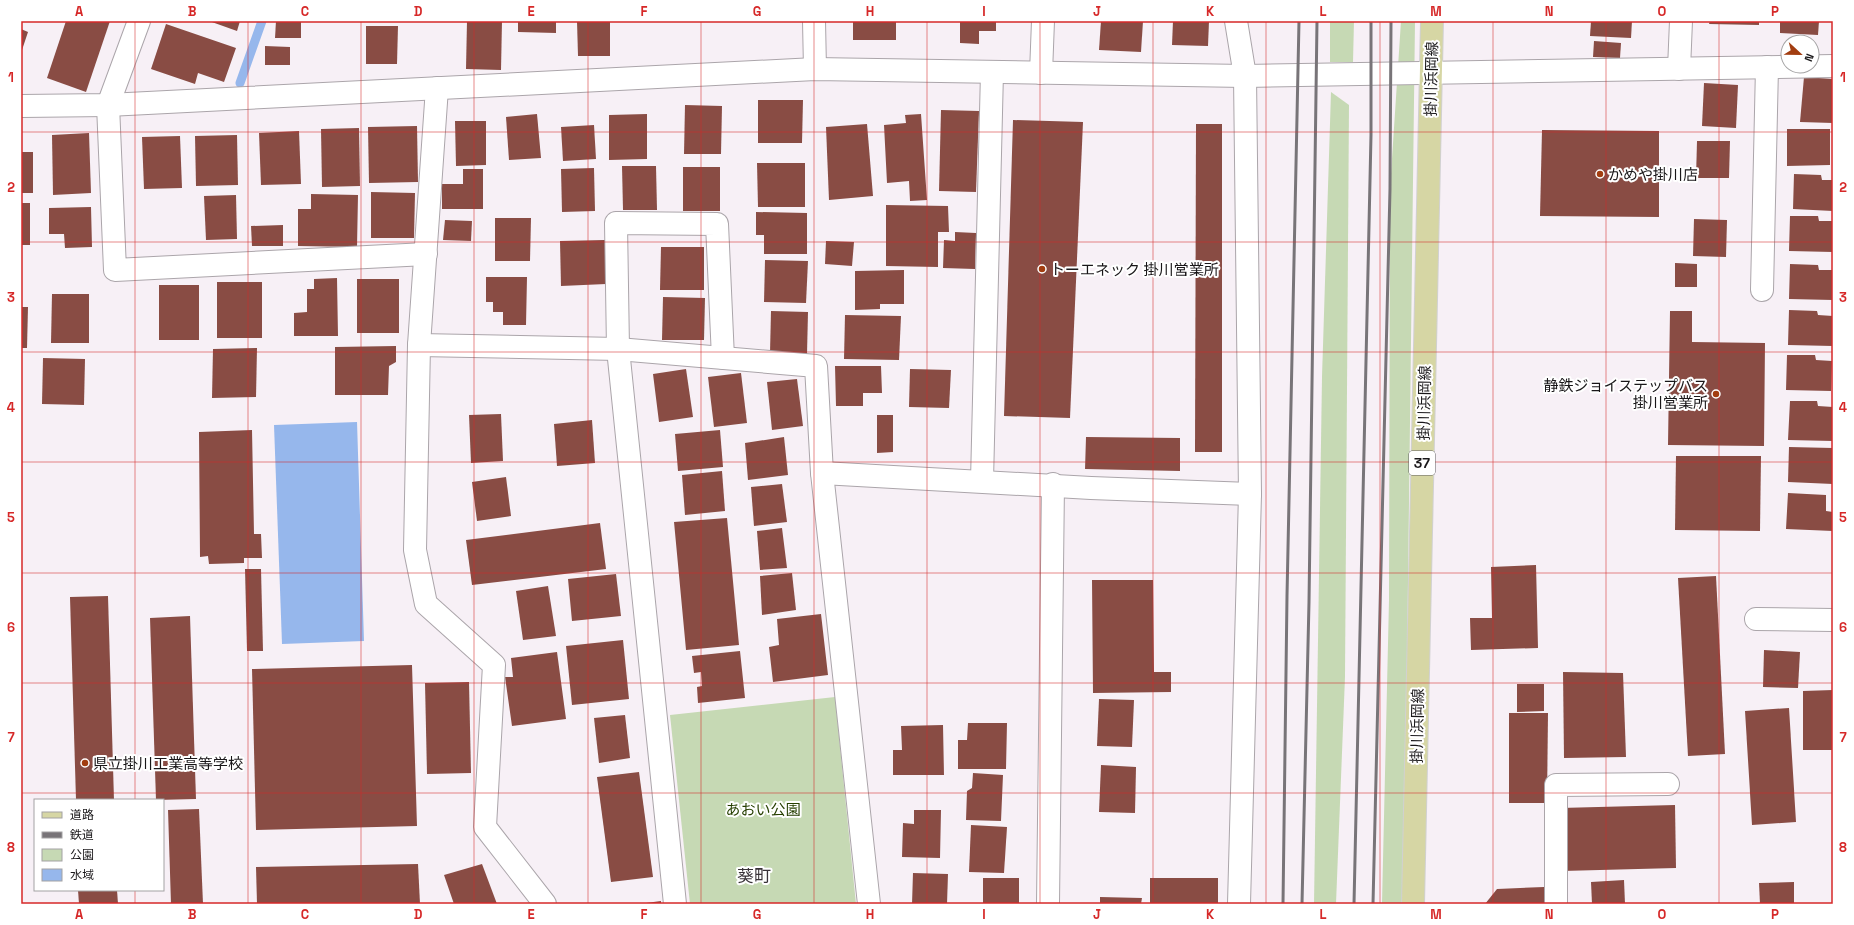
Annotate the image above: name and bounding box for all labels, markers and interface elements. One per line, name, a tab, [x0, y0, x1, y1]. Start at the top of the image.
text: A	[75, 3, 84, 20]
text: B	[188, 3, 197, 20]
text: C	[301, 3, 309, 20]
text: D	[414, 3, 423, 20]
text: E	[527, 3, 535, 20]
text: F	[641, 3, 648, 20]
text: G	[753, 3, 761, 20]
text: H	[866, 3, 874, 20]
text: I	[982, 3, 986, 20]
text: J	[1093, 3, 1101, 20]
text: K	[1206, 3, 1215, 20]
text: L	[1319, 3, 1327, 20]
text: M	[1430, 3, 1442, 20]
text: N	[1545, 3, 1553, 20]
text: O	[1658, 3, 1667, 20]
text: P	[1771, 3, 1779, 20]
north arrow	[1780, 34, 1820, 74]
street label: 掛川浜岡線	[1421, 41, 1441, 117]
text: N	[1801, 52, 1817, 64]
text: 1	[8, 69, 14, 86]
text: 1	[1840, 69, 1846, 86]
place label: かめや掛川店	[1608, 165, 1698, 184]
marker: かめや掛川店	[1595, 169, 1605, 179]
text: 2	[7, 179, 15, 196]
text: 2	[1839, 179, 1847, 196]
place label: トーエネック 掛川営業所	[1050, 260, 1219, 279]
marker: トーエネック 掛川営業所	[1037, 264, 1047, 274]
text: 3	[7, 289, 15, 306]
text: 3	[1839, 289, 1847, 306]
street label: 掛川浜岡線	[1414, 365, 1434, 441]
place label: 静鉄ジョイステップバス 掛川営業所	[1543, 376, 1708, 412]
marker: 静鉄ジョイステップバス 掛川営業所	[1711, 389, 1721, 399]
text: 4	[7, 399, 15, 416]
text: 4	[1839, 399, 1847, 416]
road number: 37	[1409, 451, 1435, 475]
text: 5	[7, 509, 15, 526]
text: 5	[1839, 509, 1847, 526]
text: 6	[7, 619, 15, 636]
text: 6	[1839, 619, 1847, 636]
street label: 掛川浜岡線	[1407, 688, 1427, 764]
text: 7	[7, 729, 15, 746]
text: 7	[1839, 729, 1847, 746]
place label: 県立掛川工業高等学校	[93, 754, 243, 773]
marker: 県立掛川工業高等学校	[80, 758, 90, 768]
legend	[34, 799, 164, 891]
park label: あおい公園	[725, 800, 801, 819]
text: 道路	[70, 807, 94, 823]
text: 鉄道	[70, 827, 94, 843]
text: 8	[7, 839, 15, 856]
text: 8	[1839, 839, 1847, 856]
text: 公園	[70, 847, 94, 863]
district label: 葵町	[737, 865, 771, 887]
text: 水域	[70, 867, 94, 883]
text: A	[75, 906, 84, 923]
text: B	[188, 906, 197, 923]
text: C	[301, 906, 309, 923]
text: D	[414, 906, 423, 923]
text: E	[527, 906, 535, 923]
text: F	[641, 906, 648, 923]
text: G	[753, 906, 761, 923]
text: H	[866, 906, 874, 923]
text: I	[982, 906, 986, 923]
text: J	[1093, 906, 1101, 923]
text: K	[1206, 906, 1215, 923]
text: L	[1319, 906, 1327, 923]
text: M	[1430, 906, 1442, 923]
text: N	[1545, 906, 1553, 923]
text: O	[1658, 906, 1667, 923]
text: P	[1771, 906, 1779, 923]

